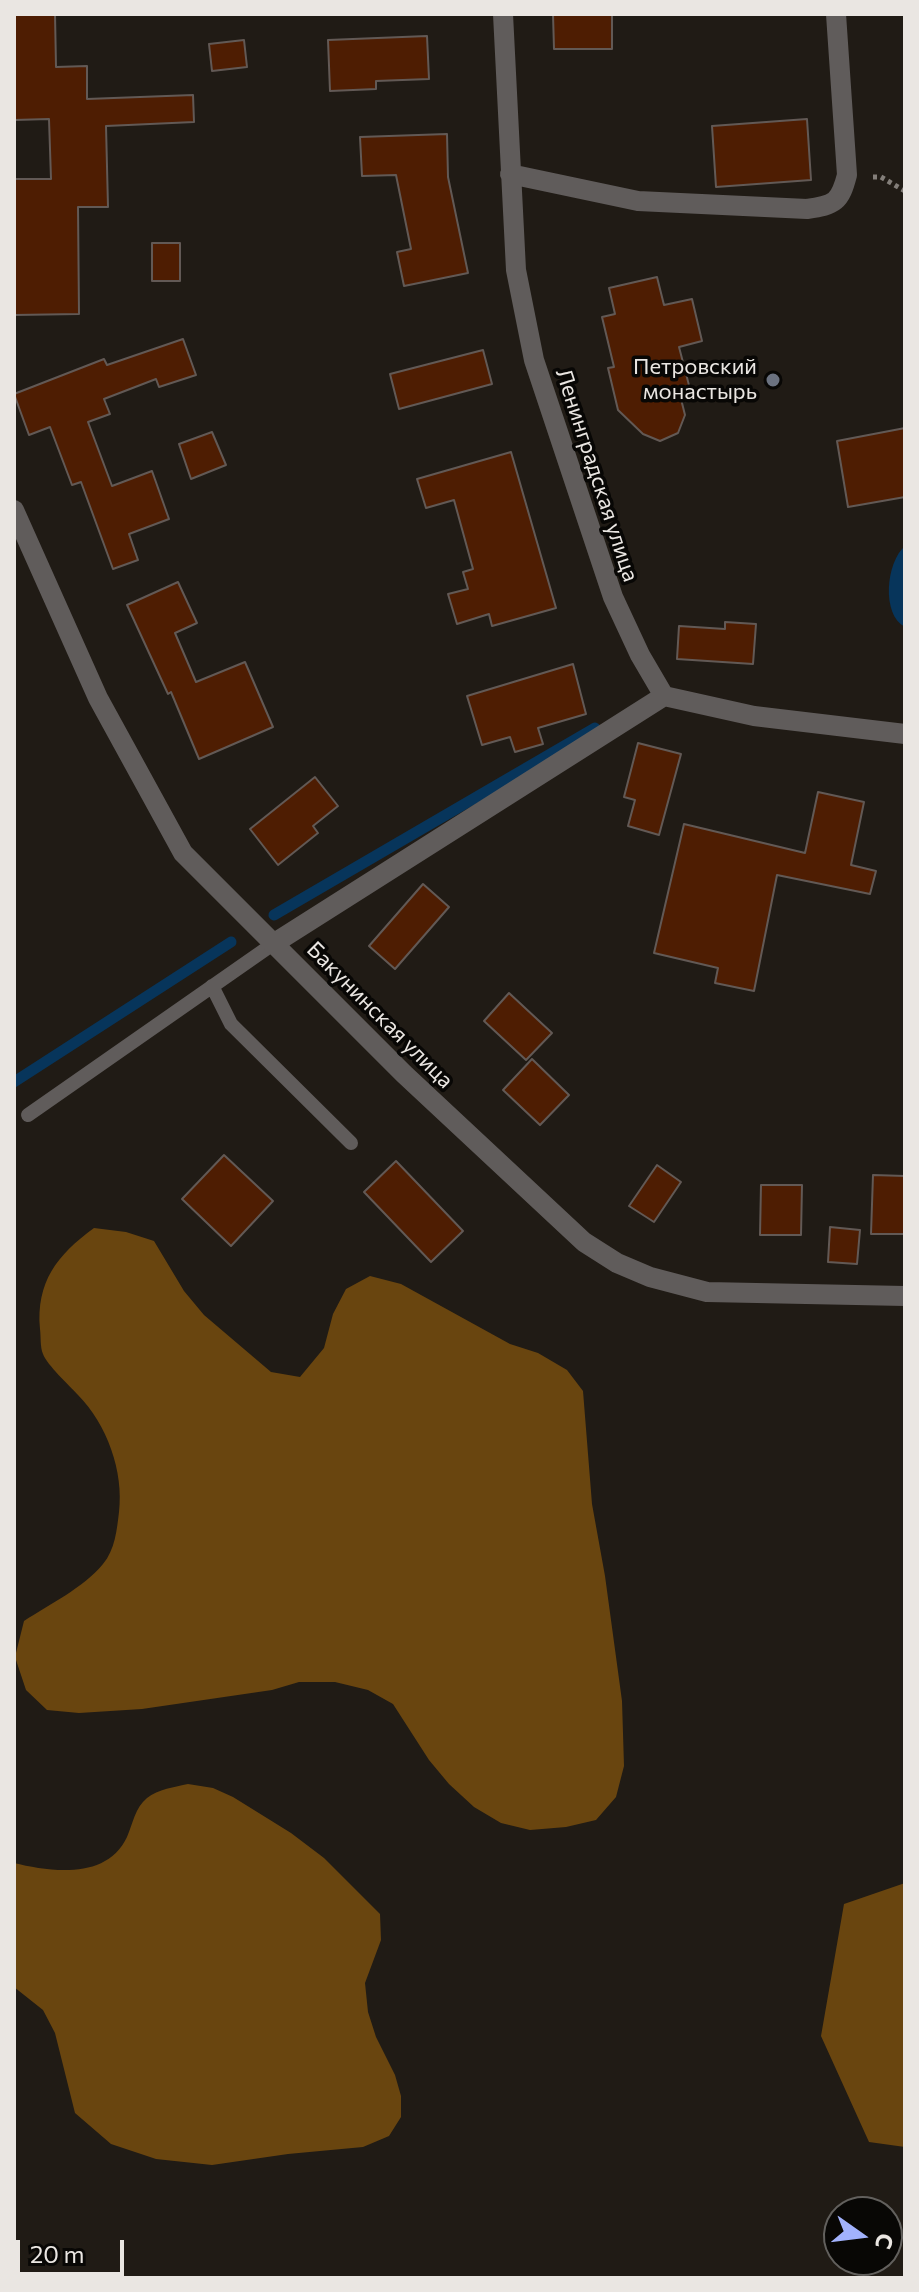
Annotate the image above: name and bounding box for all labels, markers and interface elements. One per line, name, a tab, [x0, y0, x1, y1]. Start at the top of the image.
place label: Петровский монастырь	[633, 354, 757, 406]
street label: Ленинградская улица	[550, 365, 644, 585]
marker: Петровский монастырь	[764, 371, 782, 389]
street label: Бакунинская улица	[301, 936, 459, 1094]
north arrow	[823, 2196, 903, 2276]
scale bar	[20, 2224, 128, 2274]
text: С	[870, 2231, 900, 2252]
text: 20 m	[30, 2239, 84, 2268]

